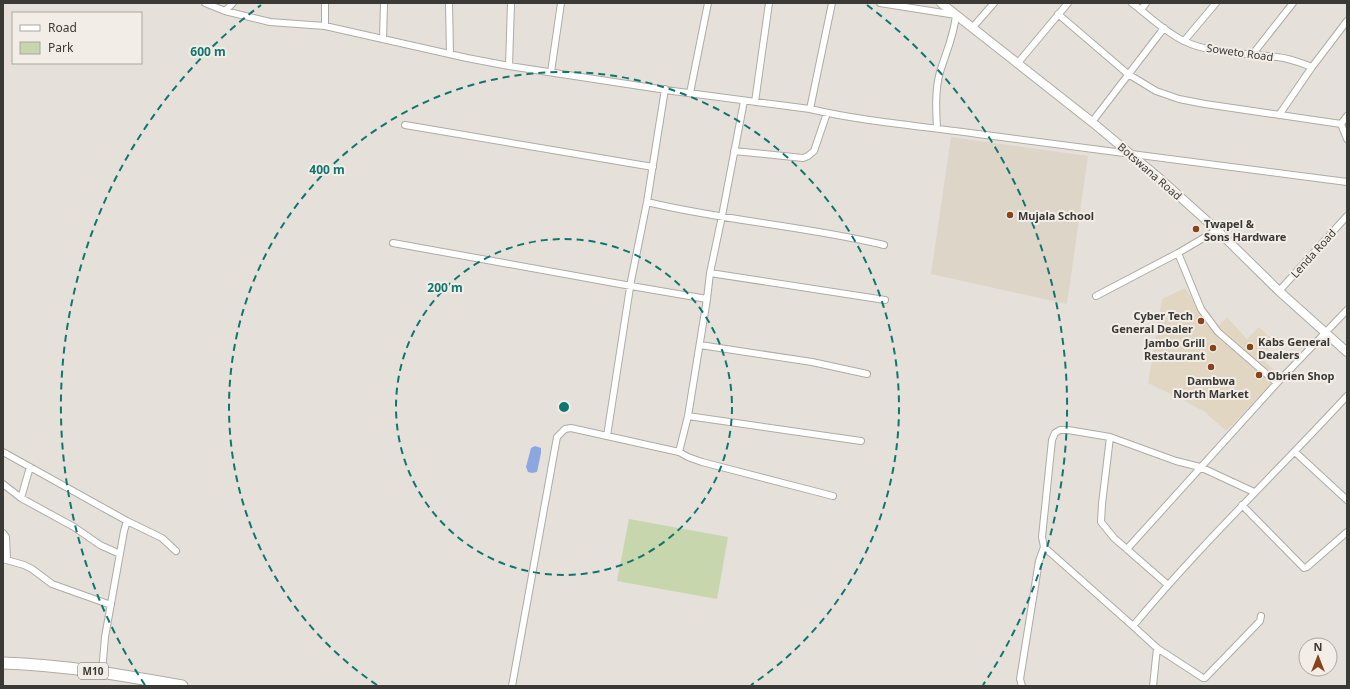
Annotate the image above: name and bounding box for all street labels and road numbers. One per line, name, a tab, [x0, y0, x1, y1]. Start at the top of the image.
street label: Soweto Road	[1206, 40, 1274, 64]
street label: Botswana Road	[1115, 139, 1185, 203]
street label: Lenda Road	[1287, 225, 1339, 281]
road number: M10	[78, 663, 108, 679]

